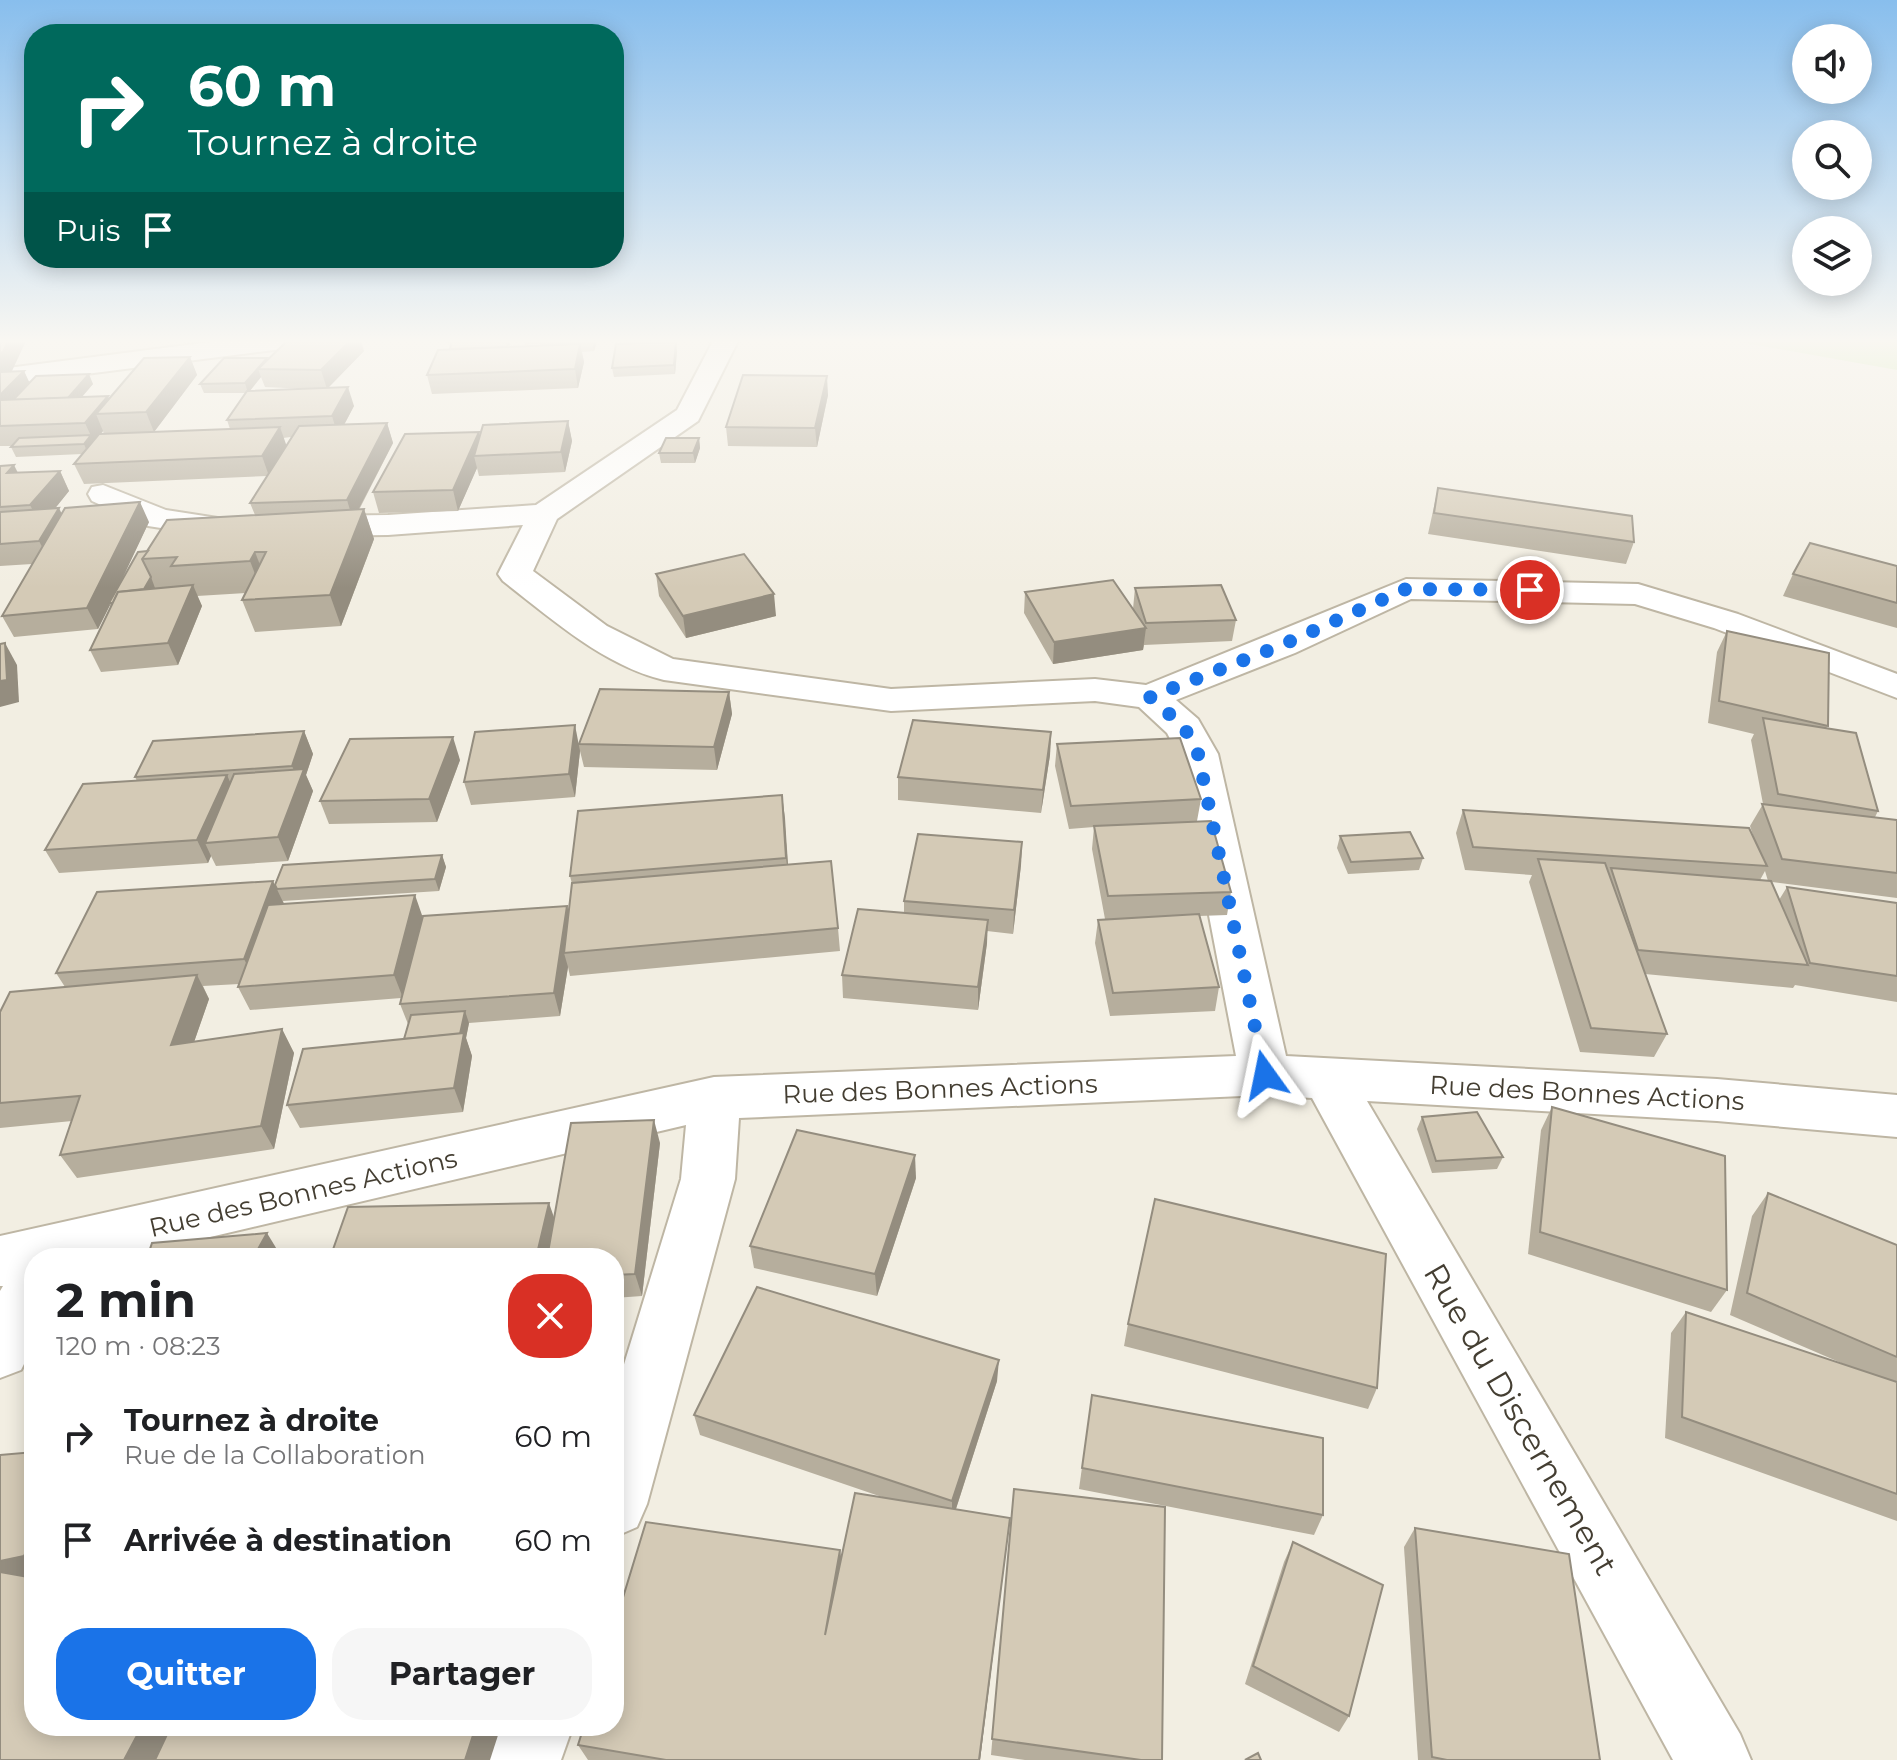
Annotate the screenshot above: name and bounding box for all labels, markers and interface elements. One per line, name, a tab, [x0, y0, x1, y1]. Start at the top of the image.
map controls	[1792, 24, 1872, 296]
button: sound	[1792, 24, 1872, 104]
text: 60 m	[188, 52, 336, 120]
icon: right	[56, 56, 160, 160]
text: Tournez à droite	[188, 120, 478, 164]
button: search	[1792, 120, 1872, 200]
icon: arrive	[136, 208, 180, 252]
text: Puis	[56, 212, 120, 249]
button: layers	[1792, 216, 1872, 296]
pin	[1496, 556, 1564, 624]
icon: arrive	[1508, 568, 1552, 612]
position arrow	[1223, 1033, 1307, 1117]
street label: Rue des Bonnes Actions	[782, 1068, 1098, 1110]
street label: Rue des Bonnes Actions	[1429, 1069, 1745, 1117]
street label: Rue des Bonnes Actions	[146, 1142, 460, 1244]
street label: Rue du Discernement	[1416, 1256, 1626, 1582]
text: 2 min	[56, 1271, 196, 1329]
button: close	[508, 1274, 592, 1358]
text: 120 m · 08:23	[56, 1330, 221, 1362]
text: Tournez à droite	[124, 1402, 379, 1439]
icon: right	[56, 1414, 100, 1458]
text: 60 m	[514, 1418, 592, 1455]
text: Rue de la Collaboration	[124, 1439, 426, 1471]
icon: arrive	[56, 1518, 100, 1562]
text: Arrivée à destination	[124, 1522, 452, 1559]
text: 60 m	[514, 1522, 592, 1559]
button: Quitter	[56, 1628, 316, 1720]
button: Partager	[332, 1628, 592, 1720]

